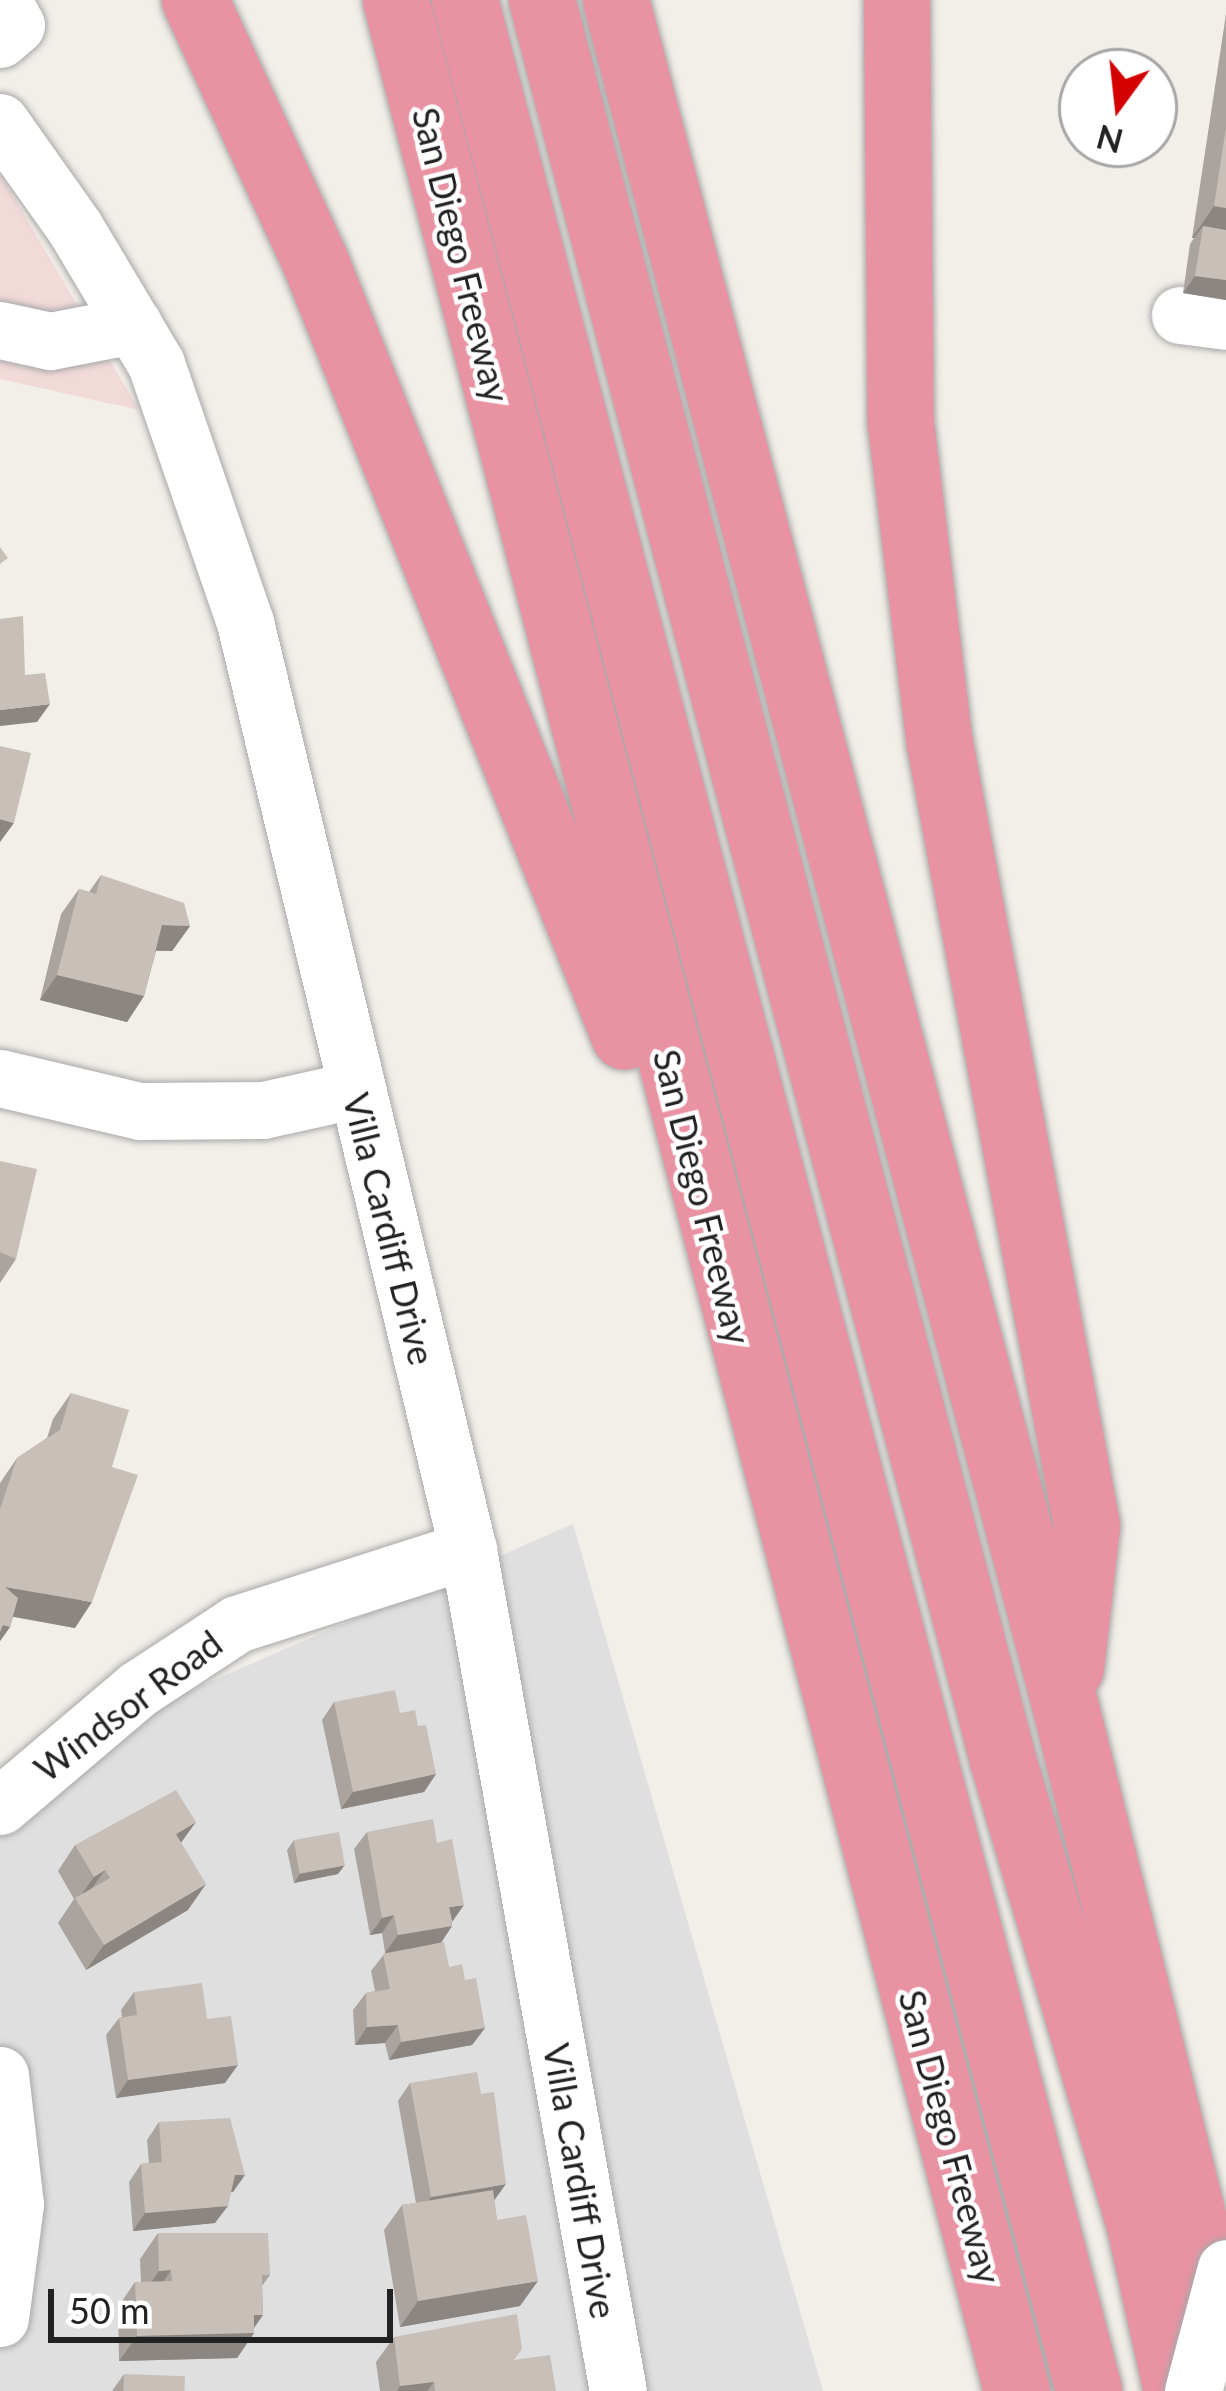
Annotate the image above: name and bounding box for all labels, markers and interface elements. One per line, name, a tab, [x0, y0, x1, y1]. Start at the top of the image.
north arrow	[1058, 48, 1178, 168]
street label: San Diego Freeway	[403, 103, 519, 407]
text: N	[1092, 117, 1127, 162]
street label: San Diego Freeway	[644, 1045, 760, 1349]
street label: Villa Cardiff Drive	[334, 1088, 444, 1370]
street label: Windsor Road	[25, 1621, 231, 1791]
street label: San Diego Freeway	[890, 1985, 1010, 2289]
street label: Villa Cardiff Drive	[534, 2040, 626, 2322]
scale bar	[54, 2265, 399, 2339]
text: 50 m	[69, 2288, 150, 2332]

